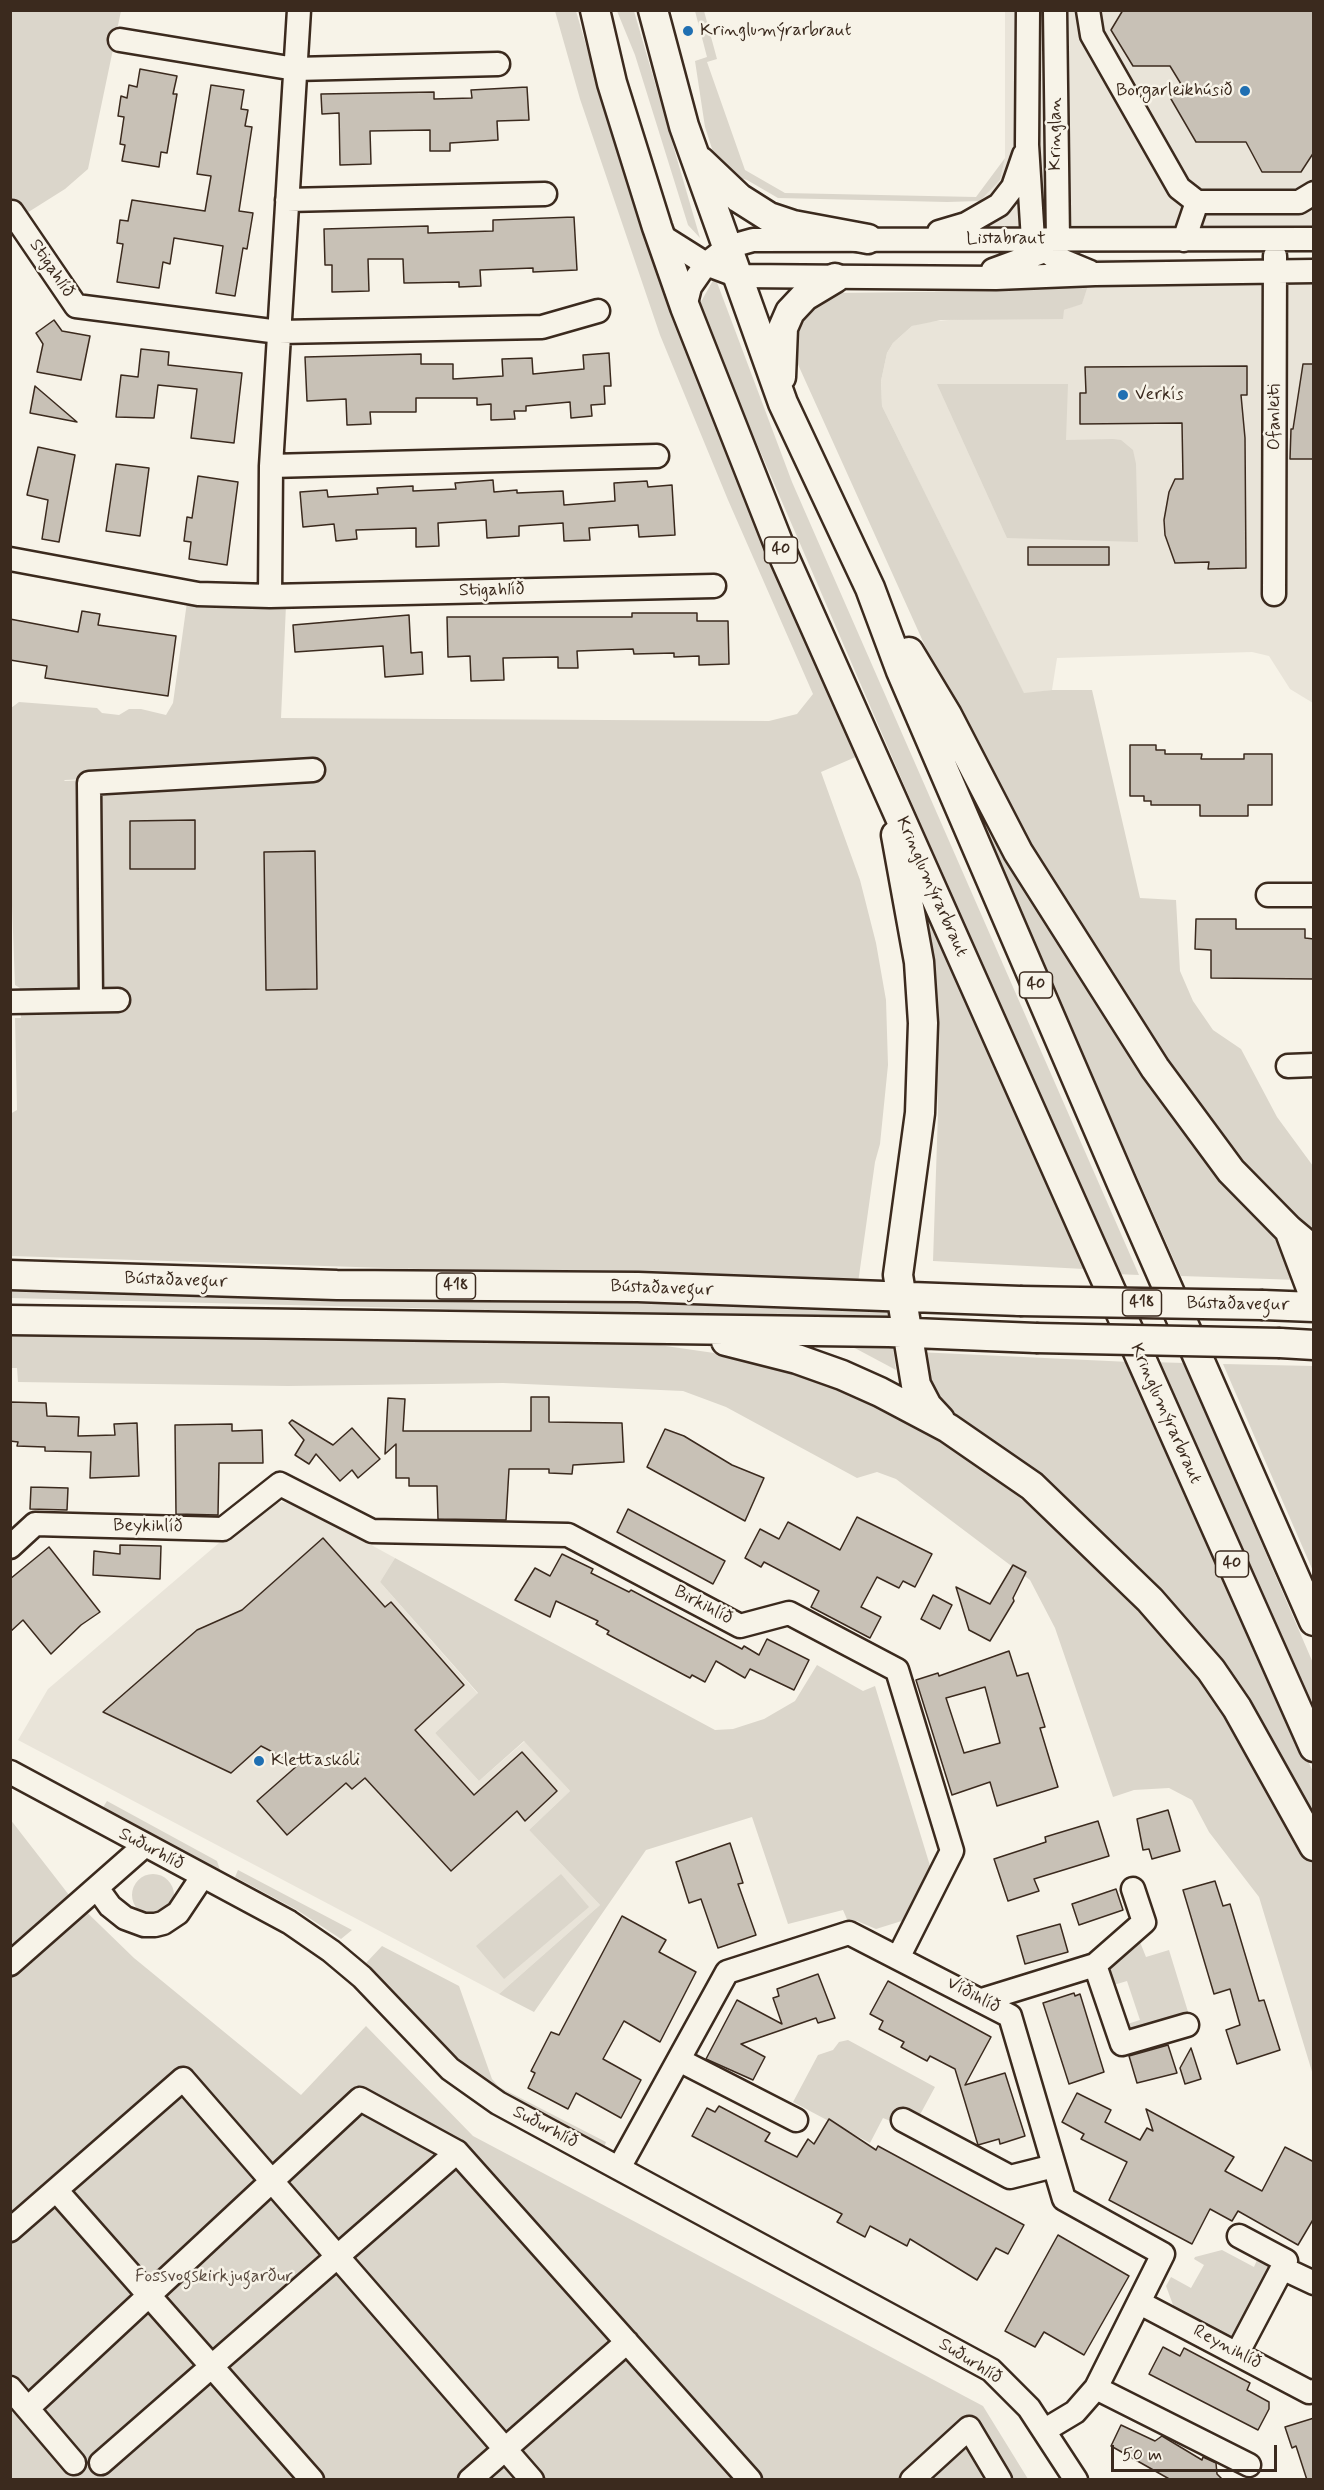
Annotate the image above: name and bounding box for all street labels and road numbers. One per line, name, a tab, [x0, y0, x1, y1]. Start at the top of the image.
street label: Kringlan	[1045, 97, 1067, 171]
street label: Listabraut	[966, 228, 1046, 250]
street label: Stigahlíð	[24, 236, 78, 302]
street label: Ofanleiti	[1264, 384, 1286, 450]
road number: 40	[764, 537, 798, 563]
street label: Stigahlíð	[459, 580, 525, 602]
street label: Kringlumýrarbraut	[890, 813, 972, 961]
road number: 40	[1020, 972, 1052, 998]
street label: Bústaðavegur	[124, 1268, 228, 1294]
road number: 418	[436, 1273, 476, 1299]
street label: Bústaðavegur	[610, 1276, 714, 1302]
road number: 418	[1122, 1290, 1162, 1316]
street label: Bústaðavegur	[1186, 1293, 1290, 1317]
street label: Kringlumýrarbraut	[1124, 1340, 1206, 1488]
street label: Beykihlíð	[113, 1516, 183, 1538]
road number: 40	[1216, 1551, 1248, 1577]
street label: Birkihlíð	[670, 1582, 736, 1630]
street label: Suðurhlíð	[115, 1824, 187, 1876]
street label: Víðihlíð	[943, 1973, 1003, 2019]
street label: Suðurhlíð	[509, 2102, 581, 2154]
street label: Reynihlíð	[1189, 2321, 1265, 2375]
street label: Suðurhlíð	[934, 2334, 1006, 2390]

